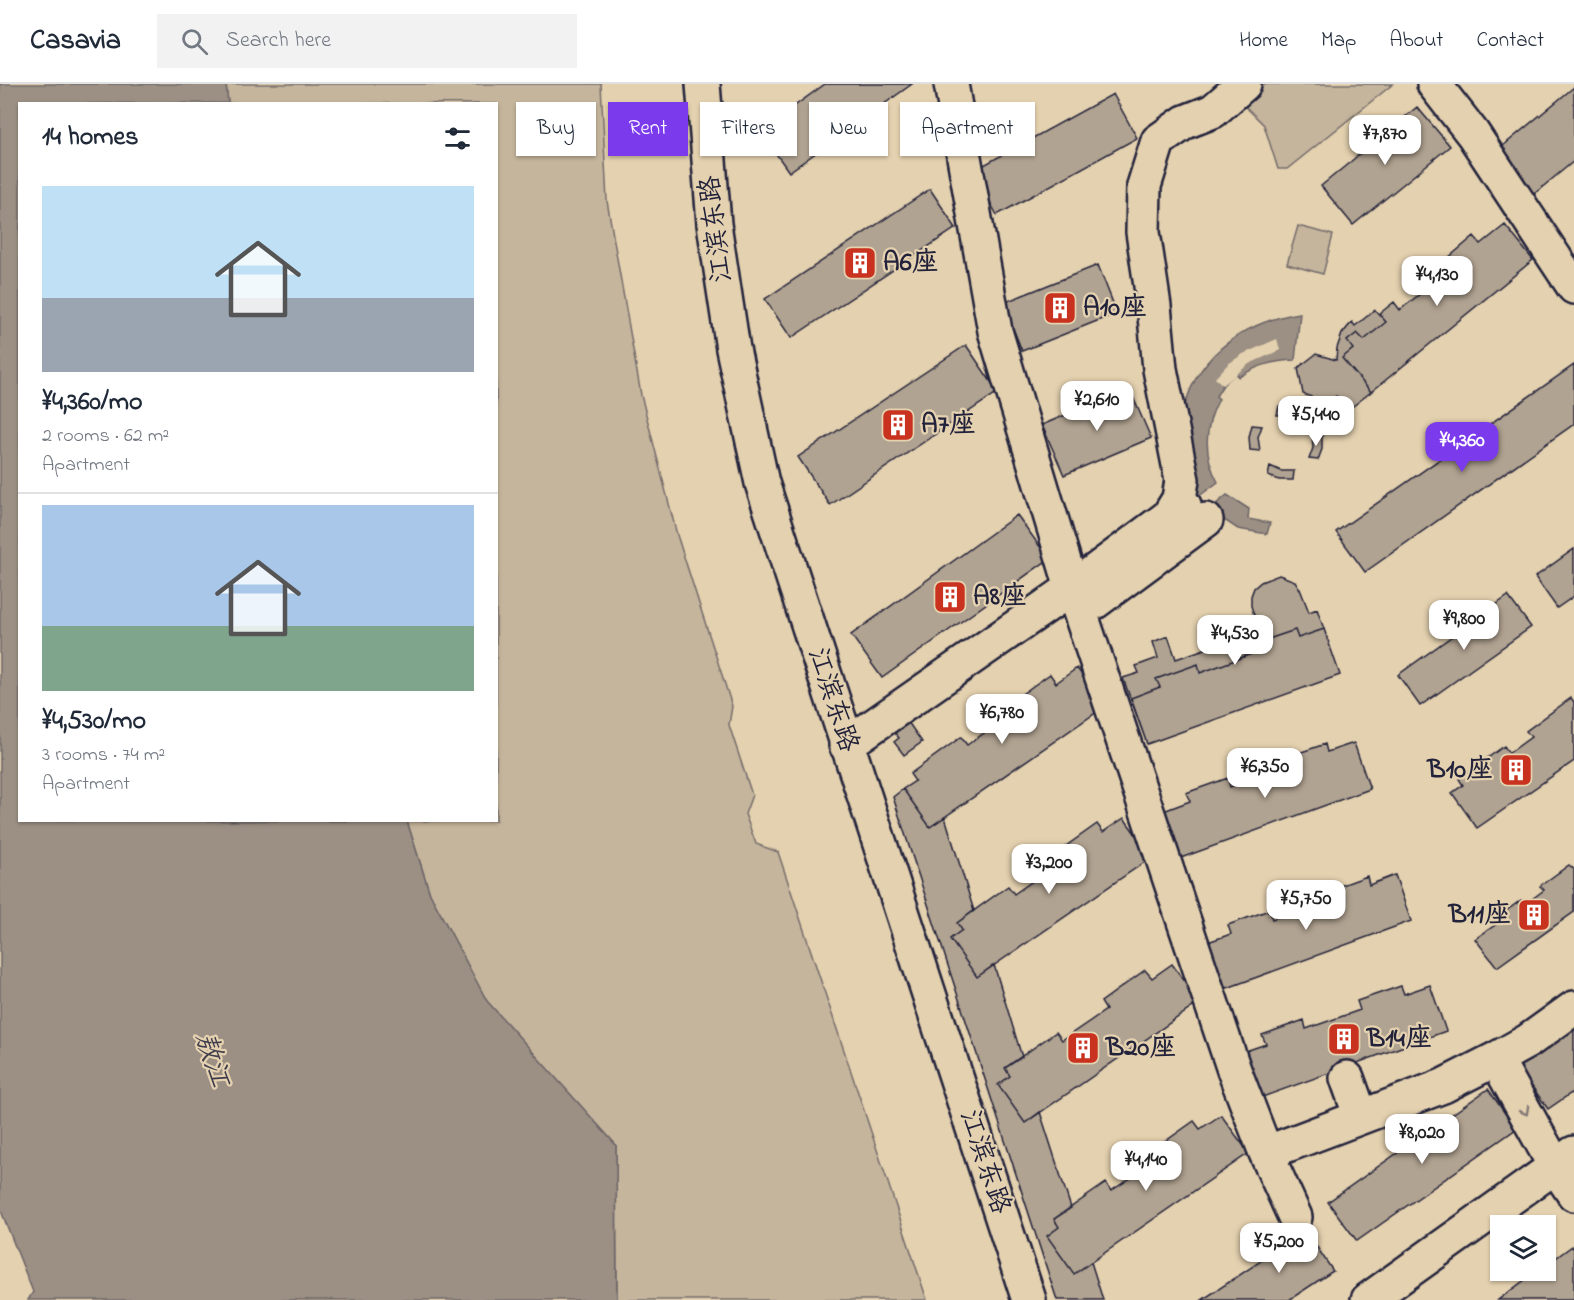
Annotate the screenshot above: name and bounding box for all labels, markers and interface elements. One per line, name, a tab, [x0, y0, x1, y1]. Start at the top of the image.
search box	[157, 14, 577, 68]
text: Casavia	[30, 21, 121, 62]
icon: search	[178, 25, 211, 58]
text: Search here	[226, 25, 331, 57]
text: Home	[1239, 26, 1288, 56]
text: Map	[1321, 26, 1356, 56]
text: About	[1389, 26, 1443, 56]
text: Contact	[1476, 26, 1544, 56]
chip: Buy	[516, 102, 596, 156]
chip: Rent	[608, 102, 688, 156]
chip: Filters	[700, 102, 797, 156]
chip: New	[809, 102, 888, 156]
chip: Apartment	[900, 102, 1035, 156]
pin: ¥7,870	[1336, 115, 1434, 166]
text: 14 homes	[42, 119, 138, 157]
text: ¥7,870	[1363, 120, 1407, 149]
icon: filters	[441, 122, 474, 155]
street label: 江滨东路	[691, 173, 743, 285]
icon: home	[204, 225, 312, 333]
place label: A6座	[883, 244, 939, 283]
building icon: A6座	[842, 245, 878, 281]
pin: ¥4,130	[1388, 256, 1486, 307]
text: ¥4,130	[1416, 261, 1458, 290]
place label: A10座	[1083, 289, 1147, 328]
building icon: A10座	[1042, 290, 1078, 326]
pin: ¥2,610	[1048, 381, 1146, 432]
text: ¥4,360/mo	[42, 384, 143, 422]
text: ¥2,610	[1075, 386, 1119, 415]
pin: ¥5,440	[1267, 396, 1365, 447]
text: ¥5,440	[1292, 401, 1340, 430]
place label: A7座	[921, 406, 976, 445]
building icon: A7座	[880, 407, 916, 443]
text: 2 rooms · 62 m²	[42, 422, 169, 451]
pin: ¥4,360	[1413, 422, 1511, 473]
text: ¥4,360	[1439, 427, 1485, 456]
text: Apartment	[42, 451, 130, 480]
icon: home	[204, 544, 312, 652]
place label: A8座	[973, 578, 1027, 617]
building icon: A8座	[932, 579, 968, 615]
pin: ¥9,800	[1415, 600, 1513, 651]
text: ¥9,800	[1443, 605, 1485, 634]
pin: ¥4,530	[1186, 615, 1284, 666]
text: ¥4,530	[1211, 620, 1259, 649]
street label: 江滨东路	[797, 643, 867, 757]
pin: ¥6,780	[953, 694, 1051, 745]
text: ¥6,780	[980, 699, 1024, 728]
text: ¥4,530/mo	[42, 703, 146, 741]
text: 3 rooms · 74 m²	[42, 741, 165, 770]
pin: ¥6,350	[1216, 748, 1314, 799]
place label: B10座	[1426, 751, 1493, 790]
building icon: B10座	[1498, 752, 1534, 788]
text: ¥6,350	[1241, 753, 1289, 782]
text: Apartment	[42, 770, 130, 799]
pin: ¥3,200	[1000, 844, 1098, 895]
text: ¥3,200	[1026, 849, 1072, 878]
pin: ¥5,750	[1257, 880, 1355, 931]
text: ¥5,750	[1281, 885, 1332, 914]
place label: B11座	[1447, 896, 1511, 935]
building icon: B11座	[1516, 897, 1552, 933]
place label: B14座	[1365, 1020, 1432, 1059]
building icon: B14座	[1326, 1021, 1362, 1057]
water label: 敖江	[183, 1027, 240, 1095]
place label: B20座	[1104, 1029, 1176, 1068]
building icon: B20座	[1065, 1030, 1101, 1066]
one-way arrow	[1518, 1104, 1529, 1115]
street label: 江滨东路	[949, 1105, 1019, 1219]
pin: ¥8,020	[1373, 1114, 1471, 1165]
text: ¥8,020	[1399, 1119, 1445, 1148]
pin: ¥4,140	[1097, 1141, 1195, 1192]
text: ¥4,140	[1125, 1146, 1167, 1175]
map controls	[1490, 1215, 1556, 1281]
button: layers	[1490, 1215, 1556, 1281]
pin: ¥5,200	[1230, 1223, 1328, 1274]
text: ¥5,200	[1254, 1228, 1304, 1257]

